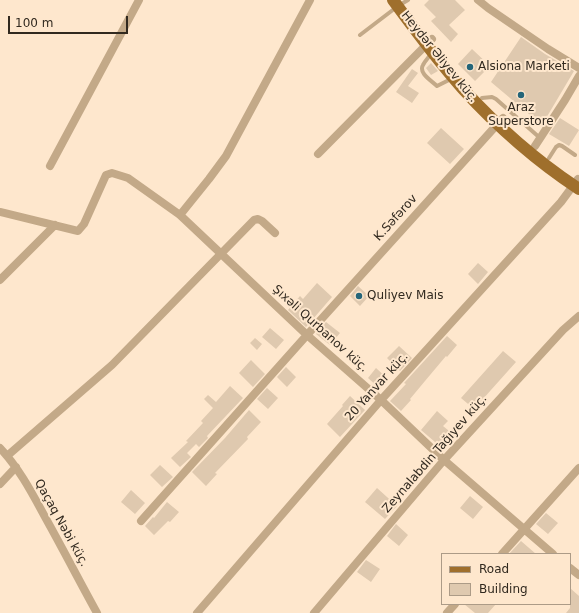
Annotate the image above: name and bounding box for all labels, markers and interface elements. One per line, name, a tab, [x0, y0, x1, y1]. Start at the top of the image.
scale bar	[10, 8, 130, 34]
street label: Heydər Əliyev küç.	[398, 8, 480, 106]
text: 100 m	[15, 16, 53, 30]
place label: Alsiona Marketi	[478, 60, 570, 74]
marker: Alsiona Marketi	[465, 62, 475, 72]
marker: Araz Superstore	[516, 90, 526, 100]
place label: Araz Superstore	[488, 101, 554, 129]
street label: K.Səfərov	[371, 192, 421, 244]
street label: Şıxəli Qurbanov küç.	[269, 282, 371, 376]
place label: Quliyev Mais	[367, 289, 443, 303]
marker: Quliyev Mais	[354, 291, 364, 301]
street label: 20 Yanvar küç.	[342, 350, 412, 424]
street label: Zeynalabdin Tağıyev küç.	[380, 392, 490, 516]
street label: Qaçaq Nəbi küç.	[31, 477, 91, 569]
legend	[441, 553, 571, 605]
text: Road	[479, 562, 509, 576]
text: Building	[479, 582, 528, 596]

